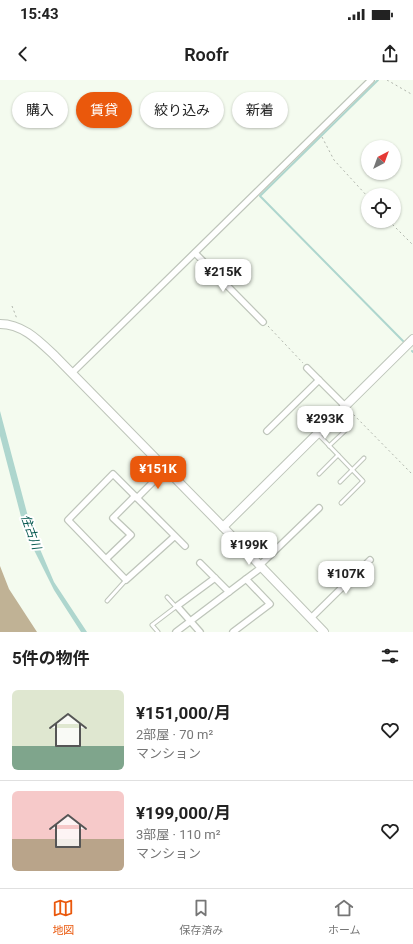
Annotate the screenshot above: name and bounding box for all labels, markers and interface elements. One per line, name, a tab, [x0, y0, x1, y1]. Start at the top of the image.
text: 15:43	[20, 5, 59, 23]
icon: back	[12, 43, 34, 65]
icon: share	[379, 43, 401, 65]
text: Roofr	[184, 44, 229, 65]
chip: 購入	[12, 92, 68, 128]
chip: 賃貸	[76, 92, 132, 128]
chip: 絞り込み	[140, 92, 224, 128]
chip: 新着	[232, 92, 288, 128]
north arrow	[361, 140, 401, 180]
map controls	[361, 140, 401, 228]
button: locate	[361, 188, 401, 228]
pin: ¥215K	[195, 259, 251, 293]
text: ¥215K	[204, 264, 242, 279]
pin: ¥293K	[297, 406, 353, 440]
text: ¥293K	[306, 411, 344, 426]
pin: ¥151K	[130, 456, 186, 490]
text: ¥151K	[139, 461, 177, 476]
water label: 住古川	[18, 513, 44, 553]
pin: ¥199K	[221, 532, 277, 566]
text: ¥199K	[230, 537, 268, 552]
pin: ¥107K	[318, 561, 374, 595]
text: ¥107K	[327, 566, 365, 581]
icon: filters	[379, 645, 401, 667]
text: 5件の物件	[12, 648, 90, 668]
text: ¥151,000/月	[136, 703, 231, 723]
icon: home	[44, 706, 92, 754]
icon: heart	[379, 719, 401, 741]
text: 2部屋 · 70 m²	[136, 727, 213, 742]
text: マンション	[136, 746, 201, 761]
text: ¥199,000/月	[136, 803, 231, 823]
icon: home	[44, 807, 92, 855]
icon: heart	[379, 820, 401, 842]
text: 3部屋 · 110 m²	[136, 827, 220, 842]
text: マンション	[136, 846, 201, 861]
tab: 地図	[52, 897, 74, 937]
tab: 保存済み	[179, 897, 223, 937]
tab: ホーム	[328, 897, 361, 937]

